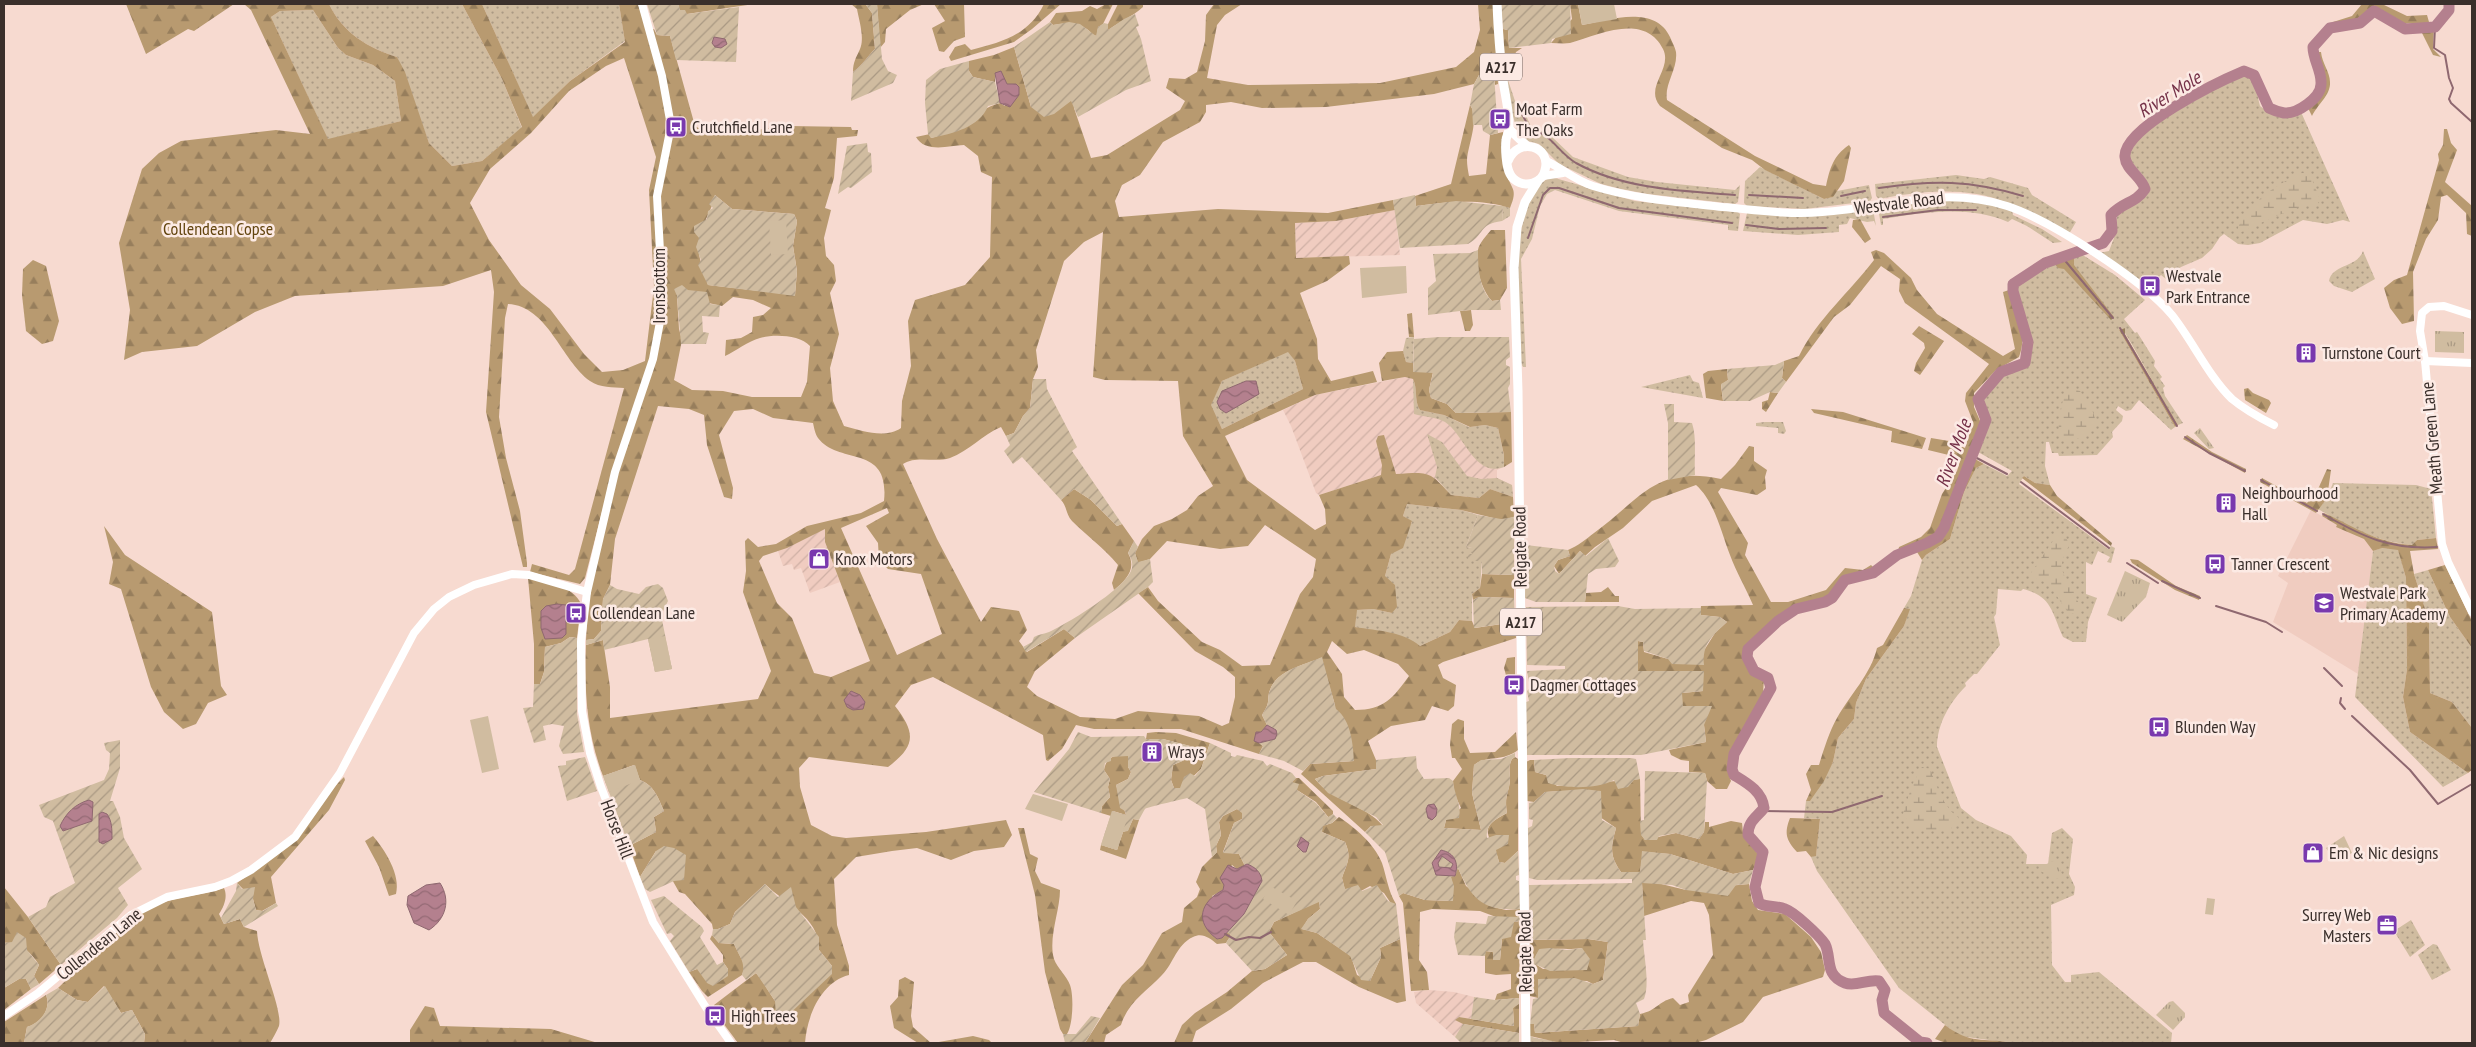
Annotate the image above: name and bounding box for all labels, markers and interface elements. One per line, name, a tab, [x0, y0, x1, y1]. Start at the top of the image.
road number: A217	[1480, 54, 1522, 80]
water label: River Mole	[2133, 65, 2206, 123]
place label: Moat Farm The Oaks	[1516, 97, 1583, 141]
bus stop icon: Moat Farm The Oaks	[1488, 107, 1512, 131]
bus stop icon: Crutchfield Lane	[664, 115, 688, 139]
place label: Crutchfield Lane	[692, 115, 793, 138]
street label: Westvale Road	[1853, 186, 1945, 219]
park label: Collendean Copse	[163, 217, 273, 240]
street label: Ironsbottom	[647, 248, 670, 324]
place label: Westvale Park Entrance	[2166, 264, 2250, 308]
bus stop icon: Westvale Park Entrance	[2138, 274, 2162, 298]
building icon: Turnstone Court	[2294, 341, 2318, 365]
place label: Turnstone Court	[2322, 341, 2421, 364]
street label: Meath Green Lane	[2415, 381, 2448, 495]
water label: River Mole	[1930, 415, 1977, 490]
place label: Neighbourhood Hall	[2242, 481, 2338, 525]
building icon: Neighbourhood Hall	[2214, 491, 2238, 515]
street label: Reigate Road	[1507, 506, 1532, 588]
shop icon: Knox Motors	[807, 547, 831, 571]
place label: Knox Motors	[835, 547, 912, 570]
bus stop icon: Tanner Crescent	[2203, 552, 2227, 576]
place label: Tanner Crescent	[2231, 552, 2330, 575]
place label: Westvale Park Primary Academy	[2340, 581, 2446, 625]
school or university icon: Westvale Park Primary Academy	[2312, 591, 2336, 615]
bus stop icon: Collendean Lane	[564, 601, 588, 625]
place label: Collendean Lane	[592, 601, 695, 624]
road number: A217	[1500, 608, 1542, 636]
bus stop icon: Dagmer Cottages	[1502, 673, 1526, 697]
place label: Dagmer Cottages	[1530, 673, 1636, 696]
bus stop icon: Blunden Way	[2147, 715, 2171, 739]
place label: Blunden Way	[2175, 715, 2256, 738]
building icon: Wrays	[1140, 740, 1164, 764]
place label: Wrays	[1168, 740, 1204, 763]
street label: Horse Hill	[596, 796, 640, 862]
shop icon: Em & Nic designs	[2301, 841, 2325, 865]
place label: Em & Nic designs	[2329, 841, 2438, 864]
street label: Collendean Lane	[51, 902, 146, 985]
place label: Surrey Web Masters	[2302, 903, 2371, 947]
street label: Reigate Road	[1512, 911, 1537, 993]
office icon: Surrey Web Masters	[2375, 913, 2399, 937]
bus stop icon: High Trees	[703, 1004, 727, 1028]
place label: High Trees	[731, 1004, 796, 1027]

